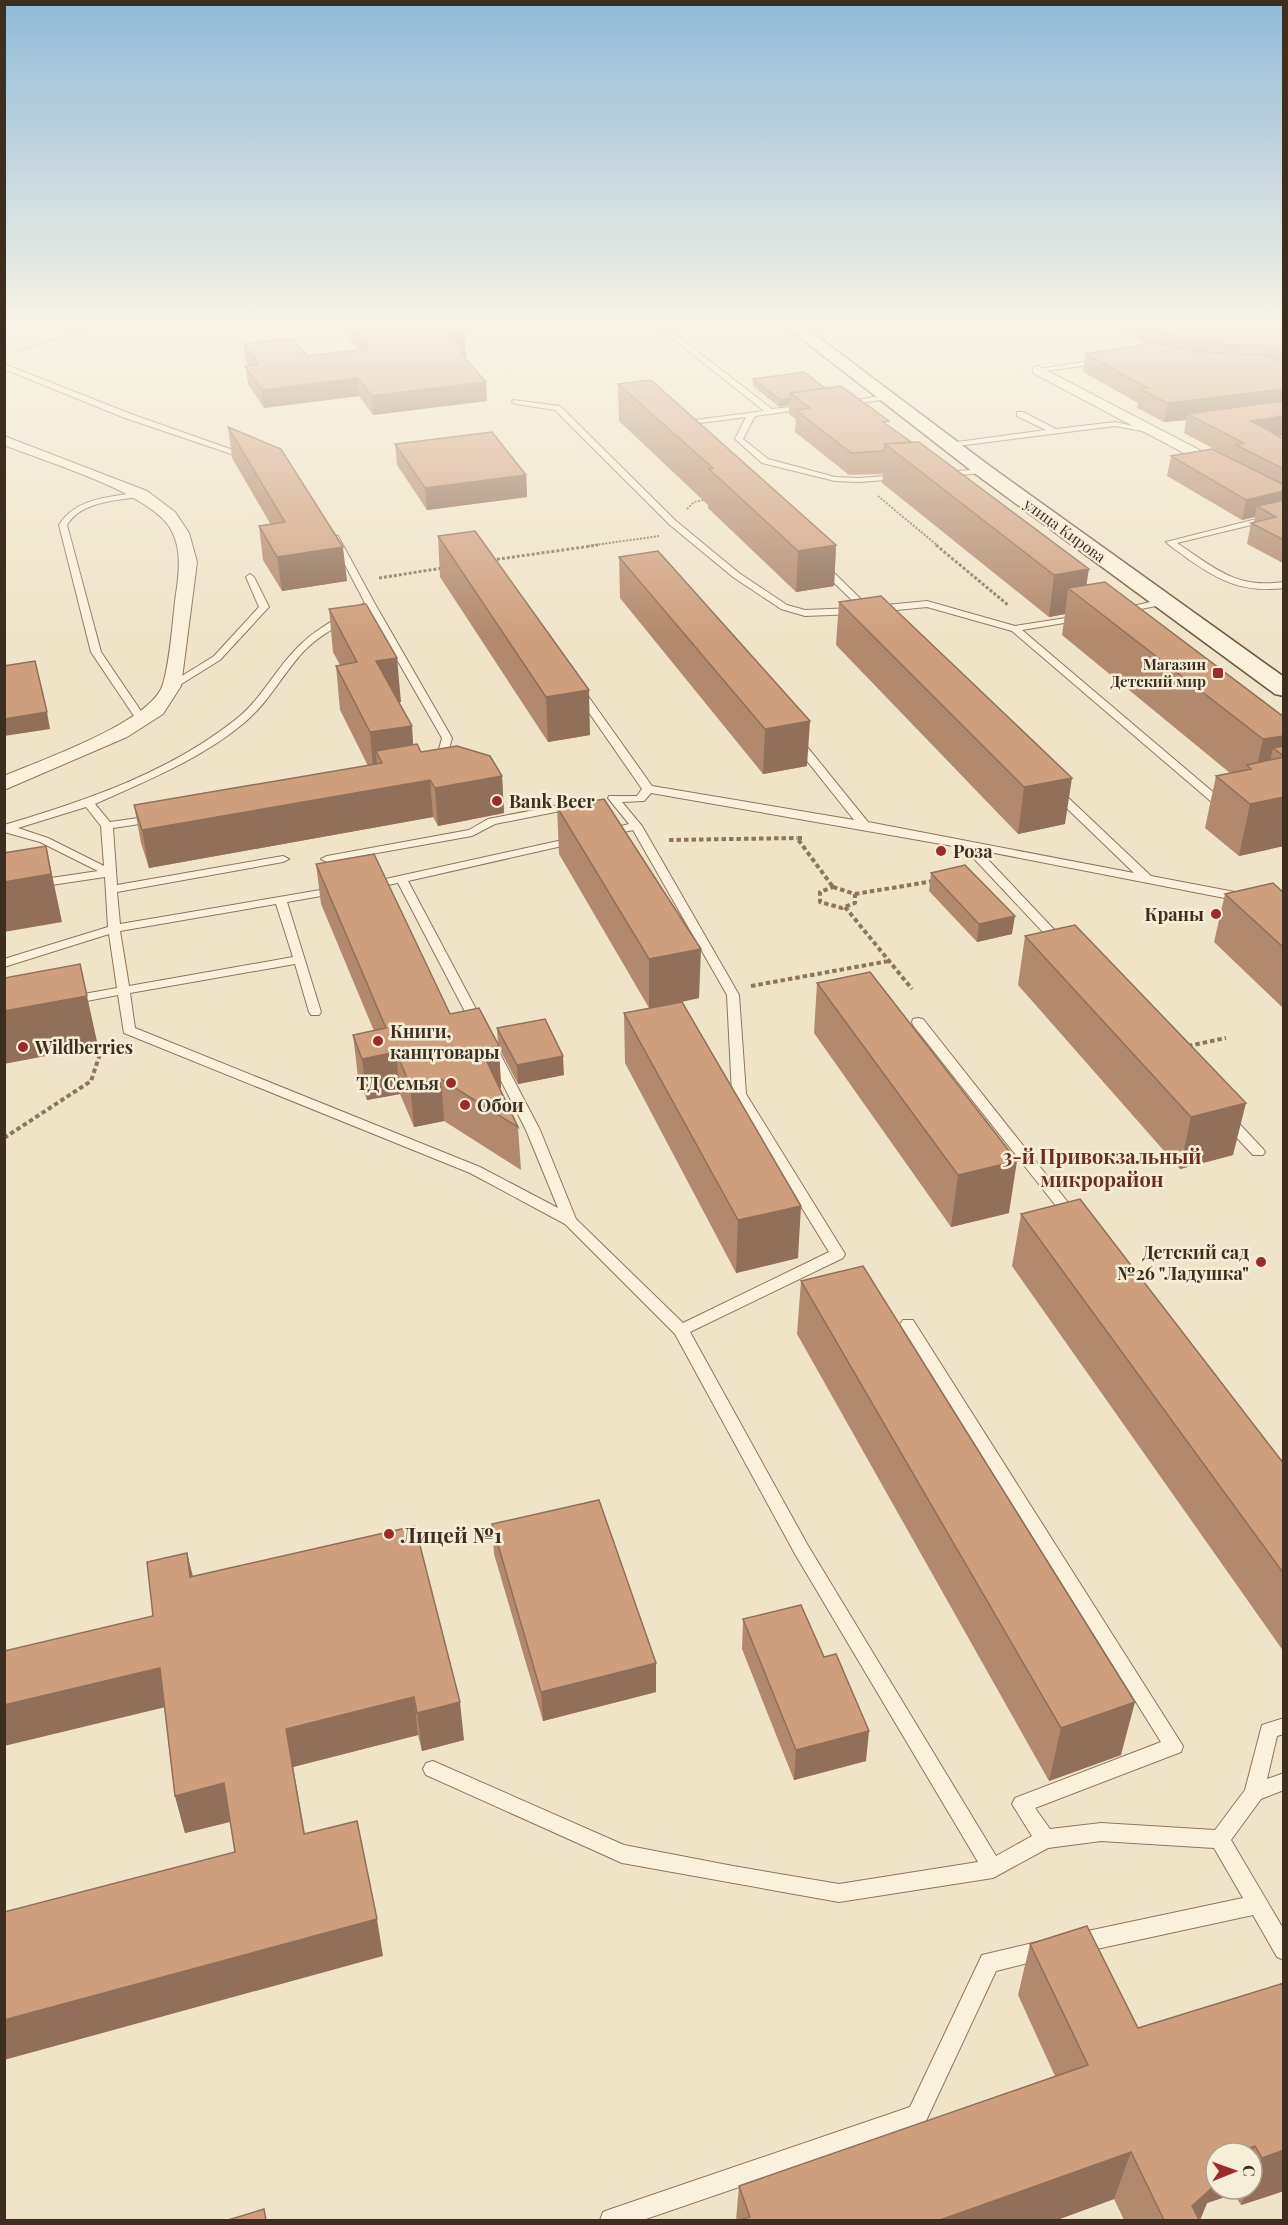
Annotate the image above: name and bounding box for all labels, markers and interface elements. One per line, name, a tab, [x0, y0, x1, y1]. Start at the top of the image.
street label: улица Кирова	[1019, 493, 1110, 567]
place label: Магазин Детский мир	[1110, 654, 1206, 691]
marker: Магазин Детский мир	[1211, 666, 1225, 680]
place label: Bank Beer	[509, 789, 595, 813]
marker: Bank Beer	[490, 794, 504, 808]
place label: Роза	[953, 839, 993, 863]
marker: Роза	[934, 844, 948, 858]
place label: Краны	[1145, 902, 1204, 926]
marker: Краны	[1209, 907, 1223, 921]
place label: Книги, канцтовары	[390, 1019, 499, 1064]
marker: Книги, канцтовары	[371, 1034, 385, 1048]
place label: Wildberries	[34, 1035, 133, 1059]
marker: Wildberries	[16, 1040, 30, 1054]
place label: ТД Семья	[356, 1071, 439, 1095]
marker: ТД Семья	[444, 1076, 458, 1090]
place label: Обои	[477, 1093, 524, 1117]
marker: Обои	[458, 1098, 472, 1112]
district label: 3-й Привокзальный микрорайон	[1003, 1142, 1201, 1192]
place label: Детский сад №26 "Ладушка"	[1117, 1240, 1249, 1285]
marker: Детский сад №26 "Ладушка"	[1254, 1255, 1268, 1269]
place label: Лицей №1	[400, 1520, 502, 1548]
marker: Лицей №1	[382, 1527, 396, 1541]
north arrow	[1204, 2141, 1264, 2201]
text: С	[1239, 2165, 1260, 2177]

